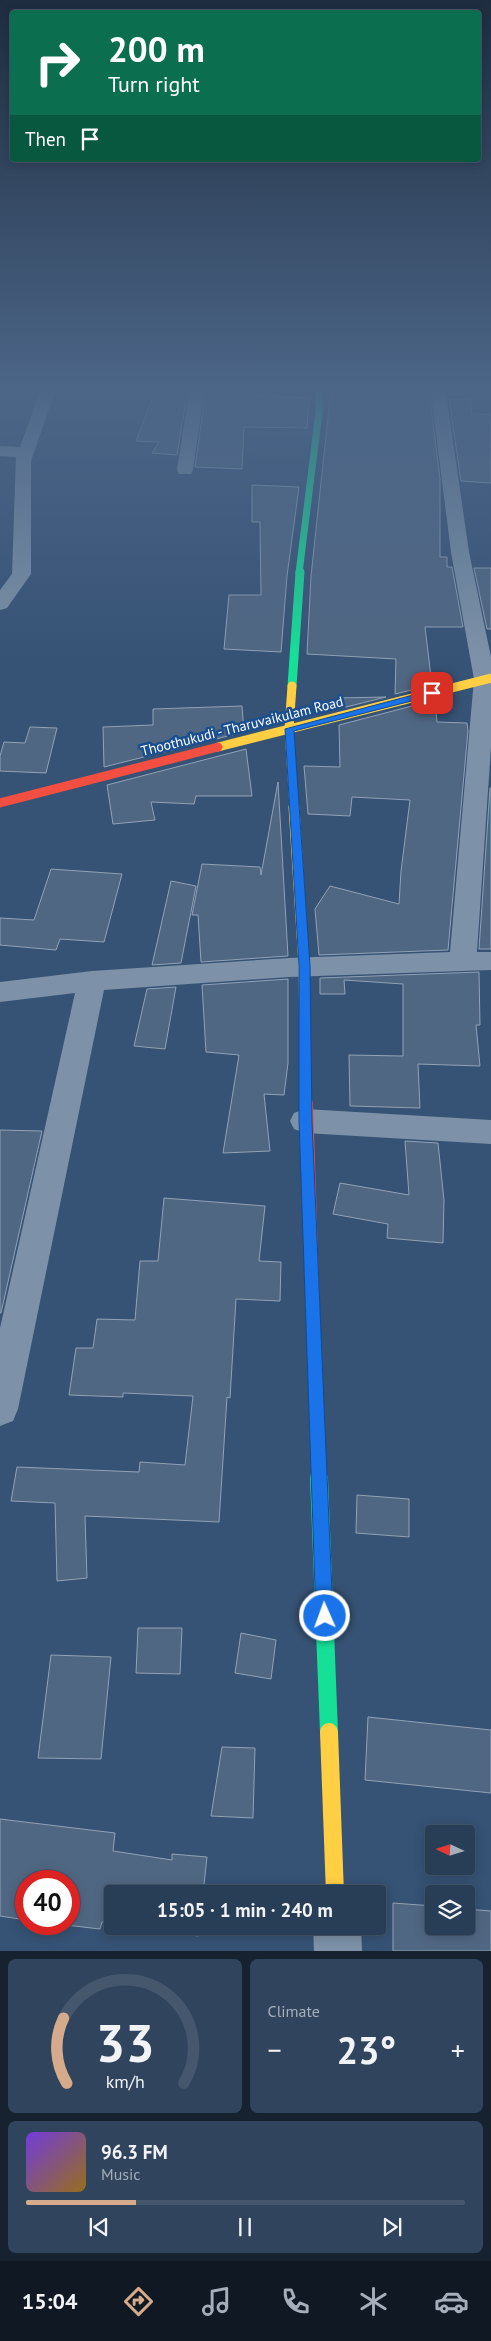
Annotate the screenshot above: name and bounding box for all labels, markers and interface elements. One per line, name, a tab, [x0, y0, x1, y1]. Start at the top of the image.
text: 200 m	[108, 26, 205, 72]
icon: right	[25, 30, 90, 95]
text: Turn right	[108, 70, 200, 98]
icon: arrive	[76, 125, 104, 153]
text: Then	[25, 127, 66, 151]
pin	[411, 672, 453, 714]
icon: arrive	[418, 679, 446, 707]
street label: Thoothukudi - Tharuvaikulam Road	[139, 692, 345, 760]
position arrow	[298, 1589, 350, 1641]
north arrow	[425, 1825, 475, 1875]
map controls	[425, 1825, 475, 1935]
speed limit sign: 40	[15, 1870, 80, 1935]
button: layers	[425, 1885, 475, 1935]
text: 15:05 · 1 min · 240 m	[157, 1898, 333, 1922]
text: Climate	[268, 2001, 320, 2021]
text: 33	[95, 2009, 154, 2076]
text: 23°	[336, 2025, 396, 2074]
text: −	[268, 2031, 282, 2068]
text: +	[451, 2031, 465, 2068]
text: km/h	[105, 2070, 144, 2093]
text: 96.3 FM	[101, 2140, 168, 2164]
text: Music	[101, 2164, 141, 2184]
icon: previous	[85, 2213, 113, 2241]
icon: pause	[231, 2213, 259, 2241]
icon: next	[378, 2213, 406, 2241]
icon: directions	[121, 2284, 156, 2319]
icon: music	[199, 2284, 234, 2319]
icon: phone	[278, 2284, 313, 2319]
icon: climate	[356, 2284, 391, 2319]
icon: car	[434, 2284, 469, 2319]
text: 15:04	[22, 2287, 78, 2315]

